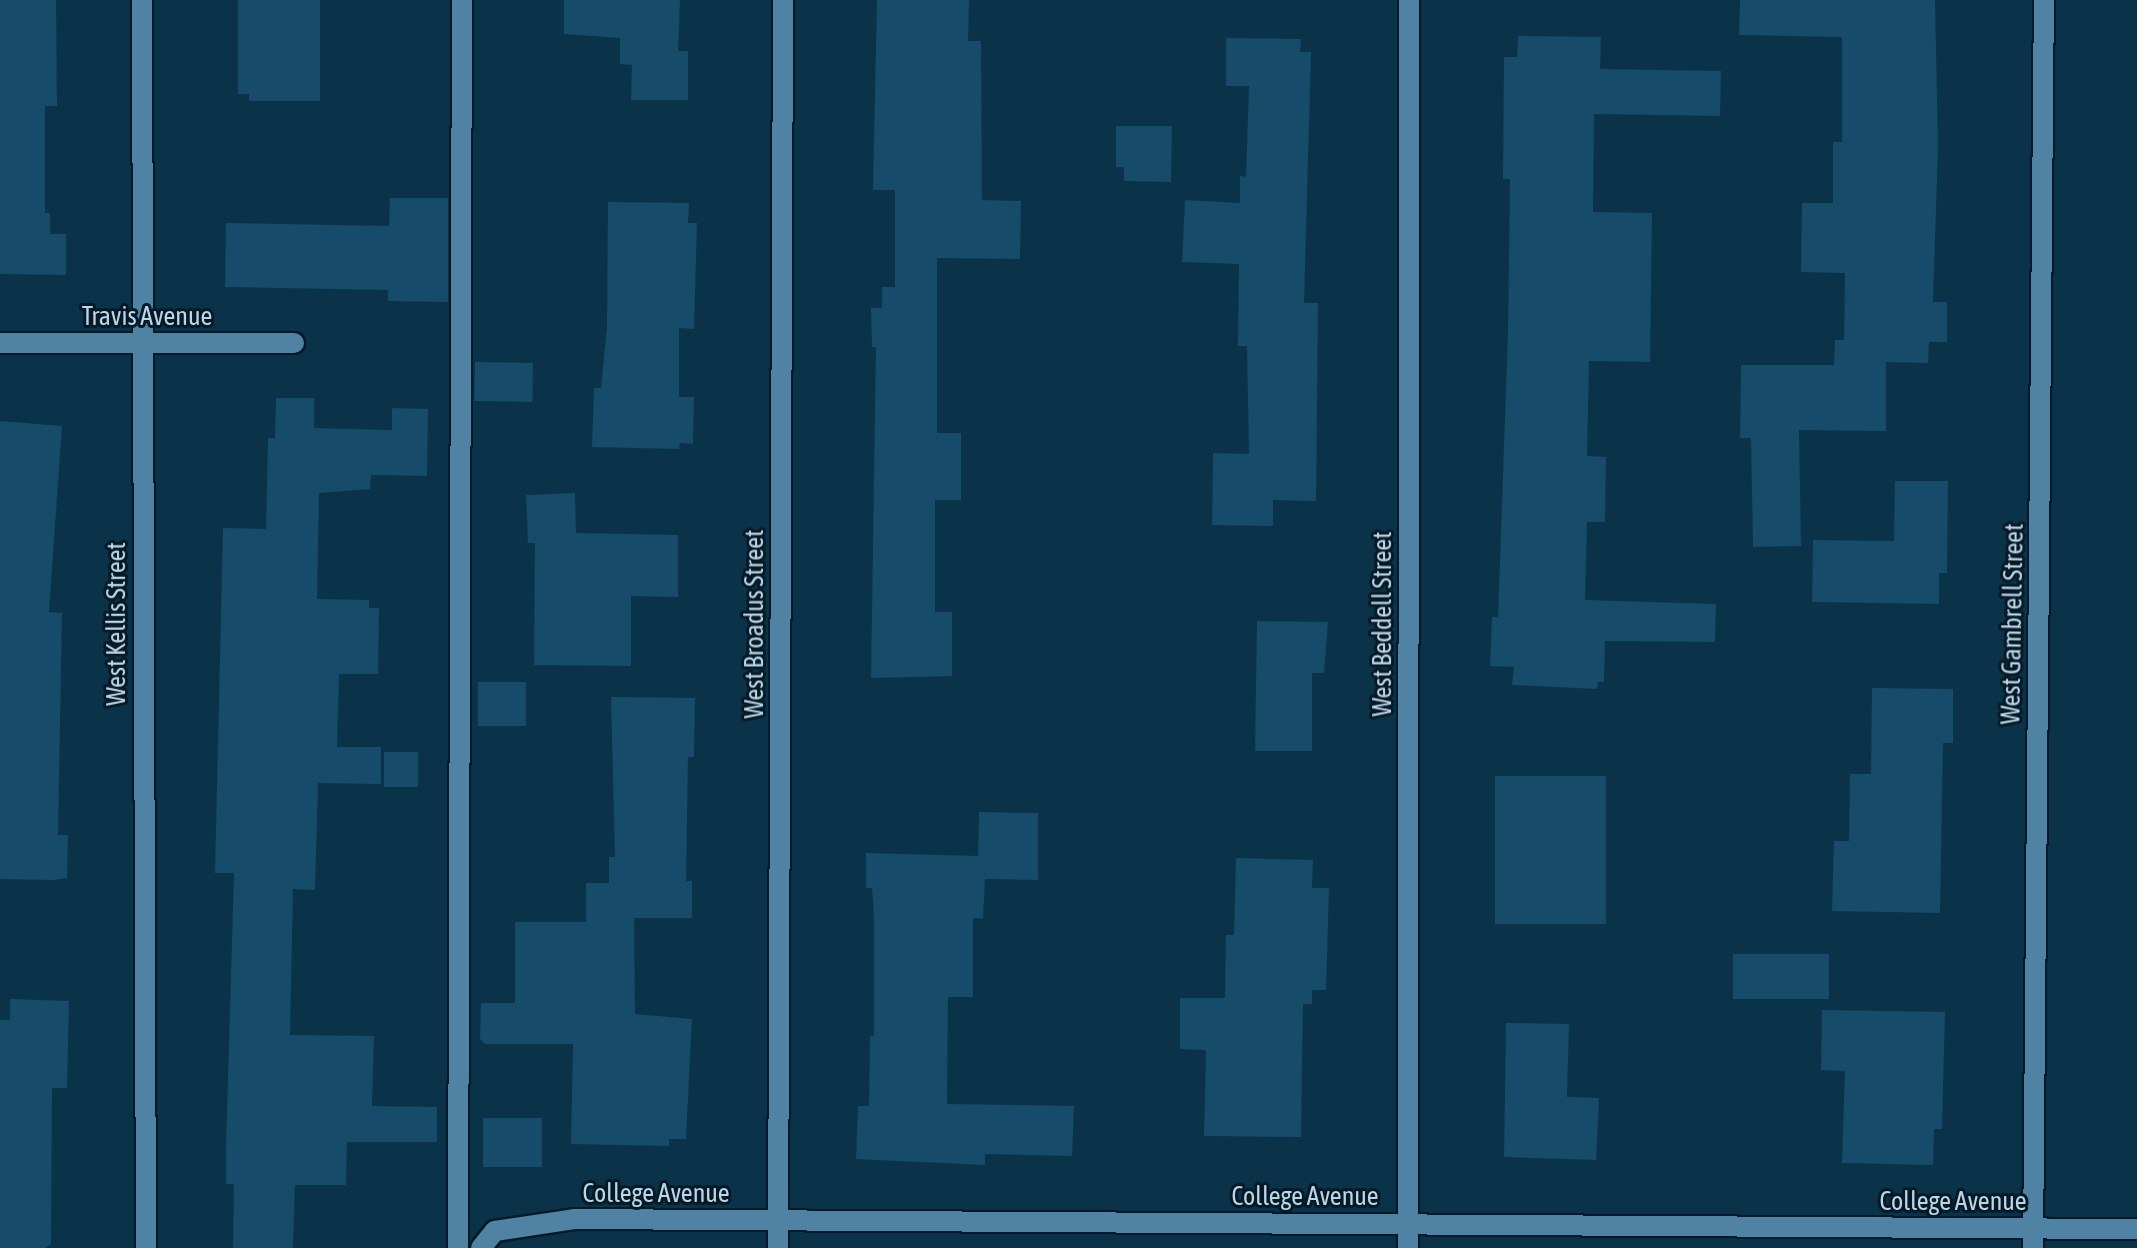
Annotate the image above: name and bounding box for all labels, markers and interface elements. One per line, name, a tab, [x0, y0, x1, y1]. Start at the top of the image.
street label: Travis Avenue	[82, 301, 212, 333]
street label: West Gambrell Street	[1996, 523, 2030, 725]
street label: West Broadus Street	[739, 529, 771, 719]
street label: West Beddell Street	[1367, 532, 1399, 716]
street label: West Kellis Street	[101, 542, 133, 706]
street label: College Avenue	[582, 1178, 730, 1210]
street label: College Avenue	[1231, 1181, 1379, 1213]
street label: College Avenue	[1879, 1186, 2027, 1218]

